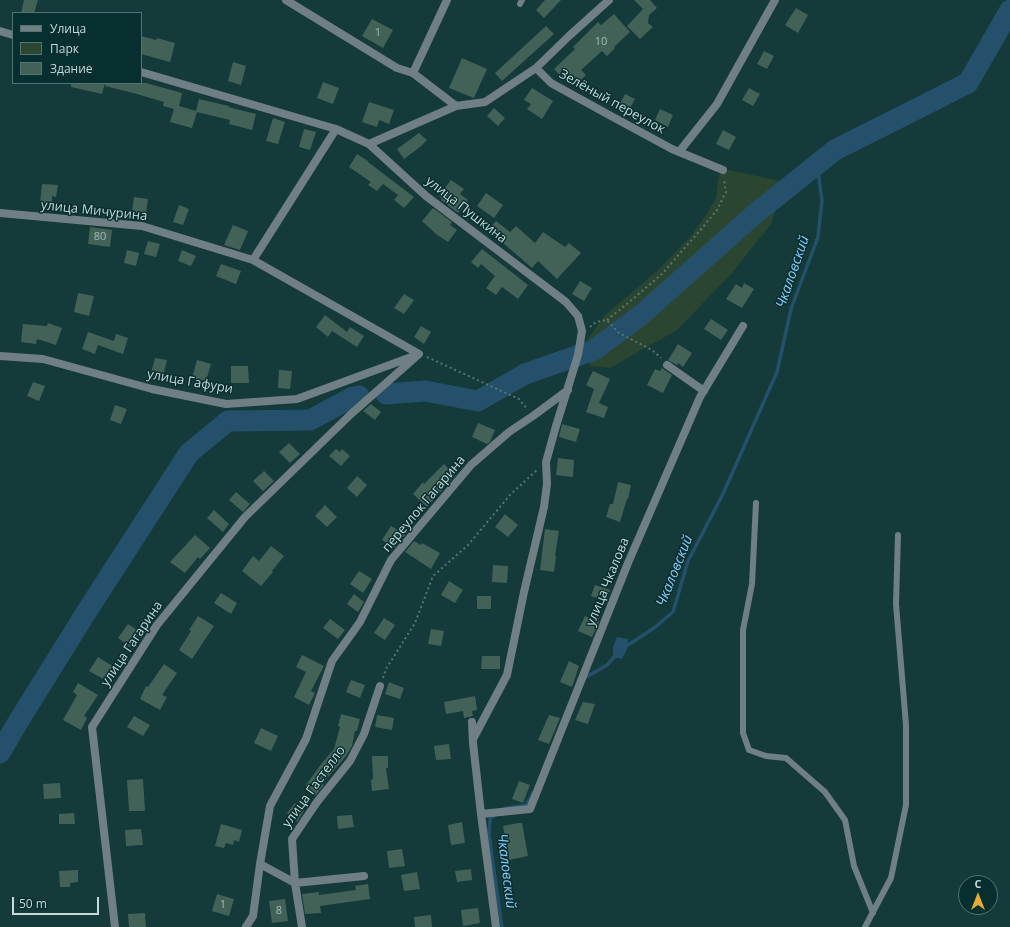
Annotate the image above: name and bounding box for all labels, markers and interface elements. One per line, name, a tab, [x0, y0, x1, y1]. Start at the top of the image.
legend	[12, 12, 142, 84]
text: Улица	[50, 20, 86, 37]
house number: 1	[375, 26, 381, 40]
house number: 10	[595, 35, 607, 49]
text: Парк	[50, 40, 79, 57]
text: Здание	[50, 60, 93, 77]
street label: Зелёный переулок	[556, 66, 668, 138]
street label: улица Пушкина	[422, 173, 510, 247]
street label: улица Мичурина	[40, 198, 148, 224]
house number: 80	[94, 230, 106, 244]
water label: Чкаловский	[773, 233, 813, 311]
street label: улица Гафури	[146, 367, 234, 397]
street label: переулок Гагарина	[379, 453, 469, 555]
water label: Чкаловский	[653, 533, 697, 609]
street label: улица Чкалова	[583, 536, 633, 628]
street label: улица Гагарина	[98, 598, 166, 690]
street label: улица Гастелло	[279, 743, 349, 831]
water label: Чкаловский	[493, 832, 519, 910]
north arrow	[958, 875, 998, 915]
text: С	[974, 876, 982, 891]
scale bar	[14, 889, 101, 915]
text: 50 m	[19, 895, 47, 912]
house number: 1	[220, 898, 226, 912]
house number: 8	[276, 904, 282, 918]

